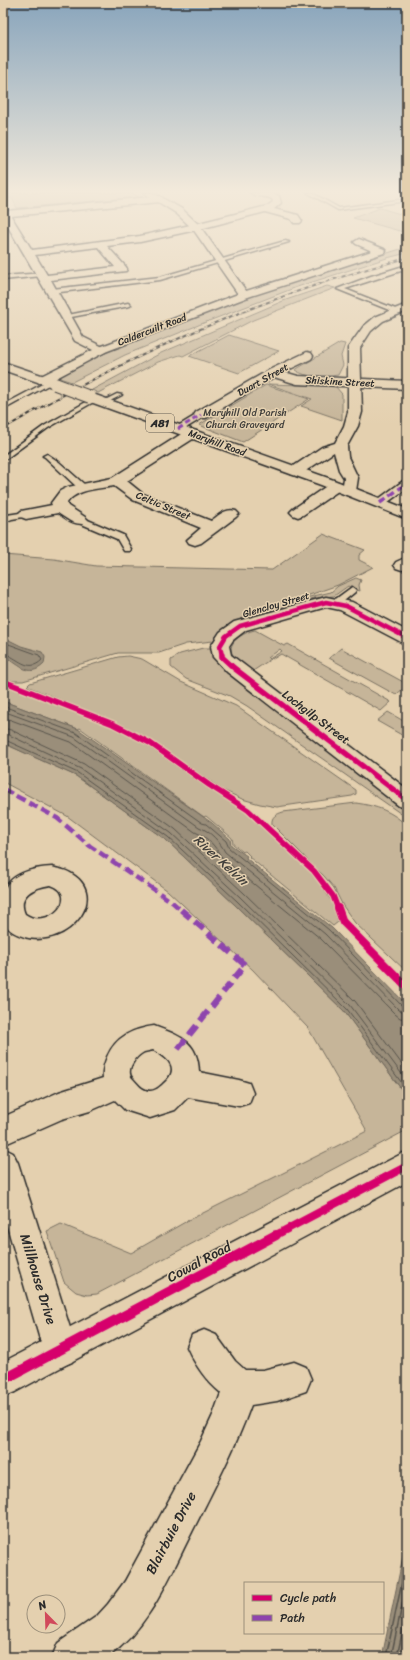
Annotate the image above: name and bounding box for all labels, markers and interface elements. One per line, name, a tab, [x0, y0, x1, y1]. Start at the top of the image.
street label: Caldercuilt Road	[115, 308, 190, 351]
street label: Duart Street	[234, 358, 293, 402]
street label: Shiskine Street	[305, 371, 376, 393]
park label: Maryhill Old Parish Church Graveyard	[203, 404, 287, 434]
road number: A81	[146, 414, 174, 432]
street label: Maryhill Road	[186, 424, 249, 462]
street label: Celtic Street	[133, 486, 194, 526]
street label: Glencloy Street	[240, 587, 312, 623]
street label: Lochgilp Street	[277, 684, 355, 750]
water label: River Kelvin	[188, 829, 255, 892]
street label: Millhouse Drive	[12, 1231, 64, 1328]
street label: Cowal Road	[162, 1234, 237, 1289]
street label: Blairbuie Drive	[139, 1487, 203, 1579]
legend	[244, 1582, 384, 1634]
text: Cycle path	[280, 1587, 336, 1609]
north arrow	[26, 1594, 66, 1634]
text: N	[34, 1595, 50, 1616]
text: Path	[280, 1607, 305, 1629]

